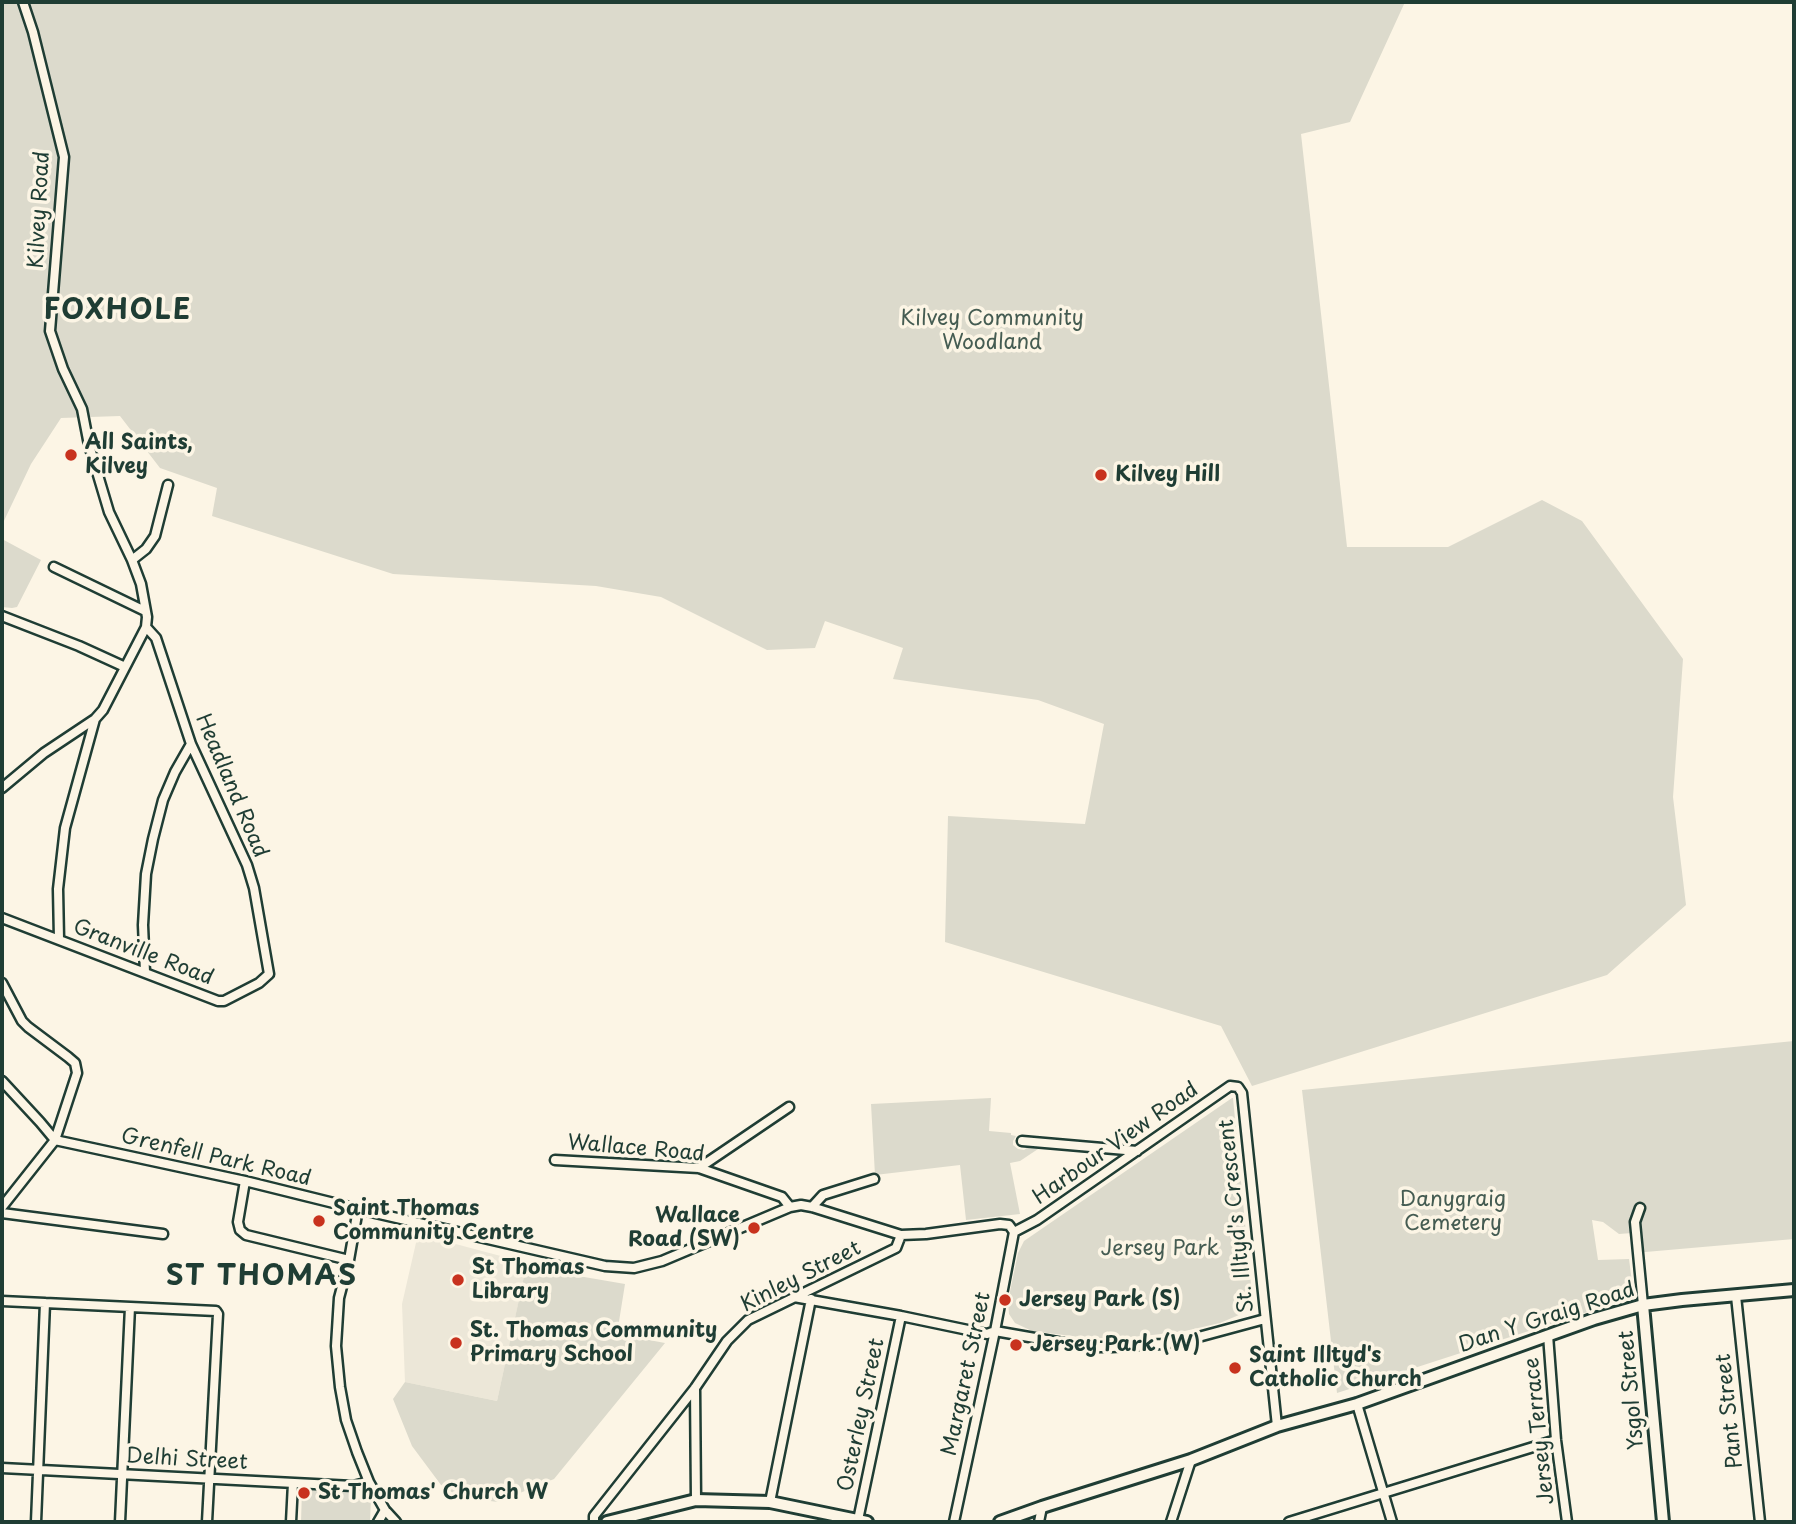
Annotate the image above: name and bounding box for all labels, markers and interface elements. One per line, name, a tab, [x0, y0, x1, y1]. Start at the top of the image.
street label: Kilvey Road	[24, 151, 56, 269]
district label: FOXHOLE	[45, 294, 191, 328]
park label: Kilvey Community Woodland	[900, 306, 1084, 356]
place label: All Saints, Kilvey	[85, 430, 193, 480]
marker: All Saints, Kilvey	[63, 447, 79, 463]
place label: Kilvey Hill	[1115, 462, 1220, 488]
marker: Kilvey Hill	[1093, 467, 1109, 483]
street label: Headland Road	[189, 710, 273, 862]
street label: Granville Road	[69, 915, 217, 991]
street label: Harbour View Road	[1028, 1077, 1204, 1211]
street label: St. Illtyd's Crescent	[1214, 1118, 1260, 1314]
street label: Grenfell Park Road	[119, 1124, 313, 1192]
street label: Wallace Road	[566, 1130, 706, 1168]
park label: Danygraig Cemetery	[1400, 1187, 1506, 1237]
place label: Saint Thomas Community Centre	[333, 1196, 534, 1246]
place label: Wallace Road (SW)	[628, 1203, 740, 1253]
marker: Saint Thomas Community Centre	[311, 1213, 327, 1229]
marker: Wallace Road (SW)	[746, 1220, 762, 1236]
street label: Kinley Street	[737, 1236, 865, 1318]
park label: Jersey Park	[1101, 1236, 1219, 1262]
place label: St Thomas Library	[472, 1255, 584, 1305]
district label: ST THOMAS	[168, 1260, 356, 1294]
marker: St Thomas Library	[450, 1272, 466, 1288]
street label: Dan Y Graig Road	[1456, 1278, 1638, 1358]
place label: Jersey Park (S)	[1019, 1287, 1180, 1313]
street label: Margaret Street	[937, 1290, 997, 1458]
marker: Jersey Park (S)	[997, 1292, 1013, 1308]
place label: St. Thomas Community Primary School	[470, 1318, 717, 1368]
street label: Ysgol Street	[1614, 1329, 1650, 1451]
place label: Jersey Park (W)	[1030, 1332, 1200, 1358]
marker: St. Thomas Community Primary School	[448, 1335, 464, 1351]
street label: Osterley Street	[833, 1336, 891, 1494]
marker: Jersey Park (W)	[1008, 1337, 1024, 1353]
place label: Saint Illtyd's Catholic Church	[1249, 1343, 1422, 1393]
street label: Pant Street	[1711, 1352, 1749, 1470]
street label: Jersey Terrace	[1520, 1356, 1560, 1506]
marker: Saint Illtyd's Catholic Church	[1227, 1360, 1243, 1376]
street label: Delhi Street	[126, 1444, 248, 1476]
place label: St Thomas' Church W	[318, 1480, 548, 1506]
marker: St Thomas' Church W	[296, 1485, 312, 1501]

